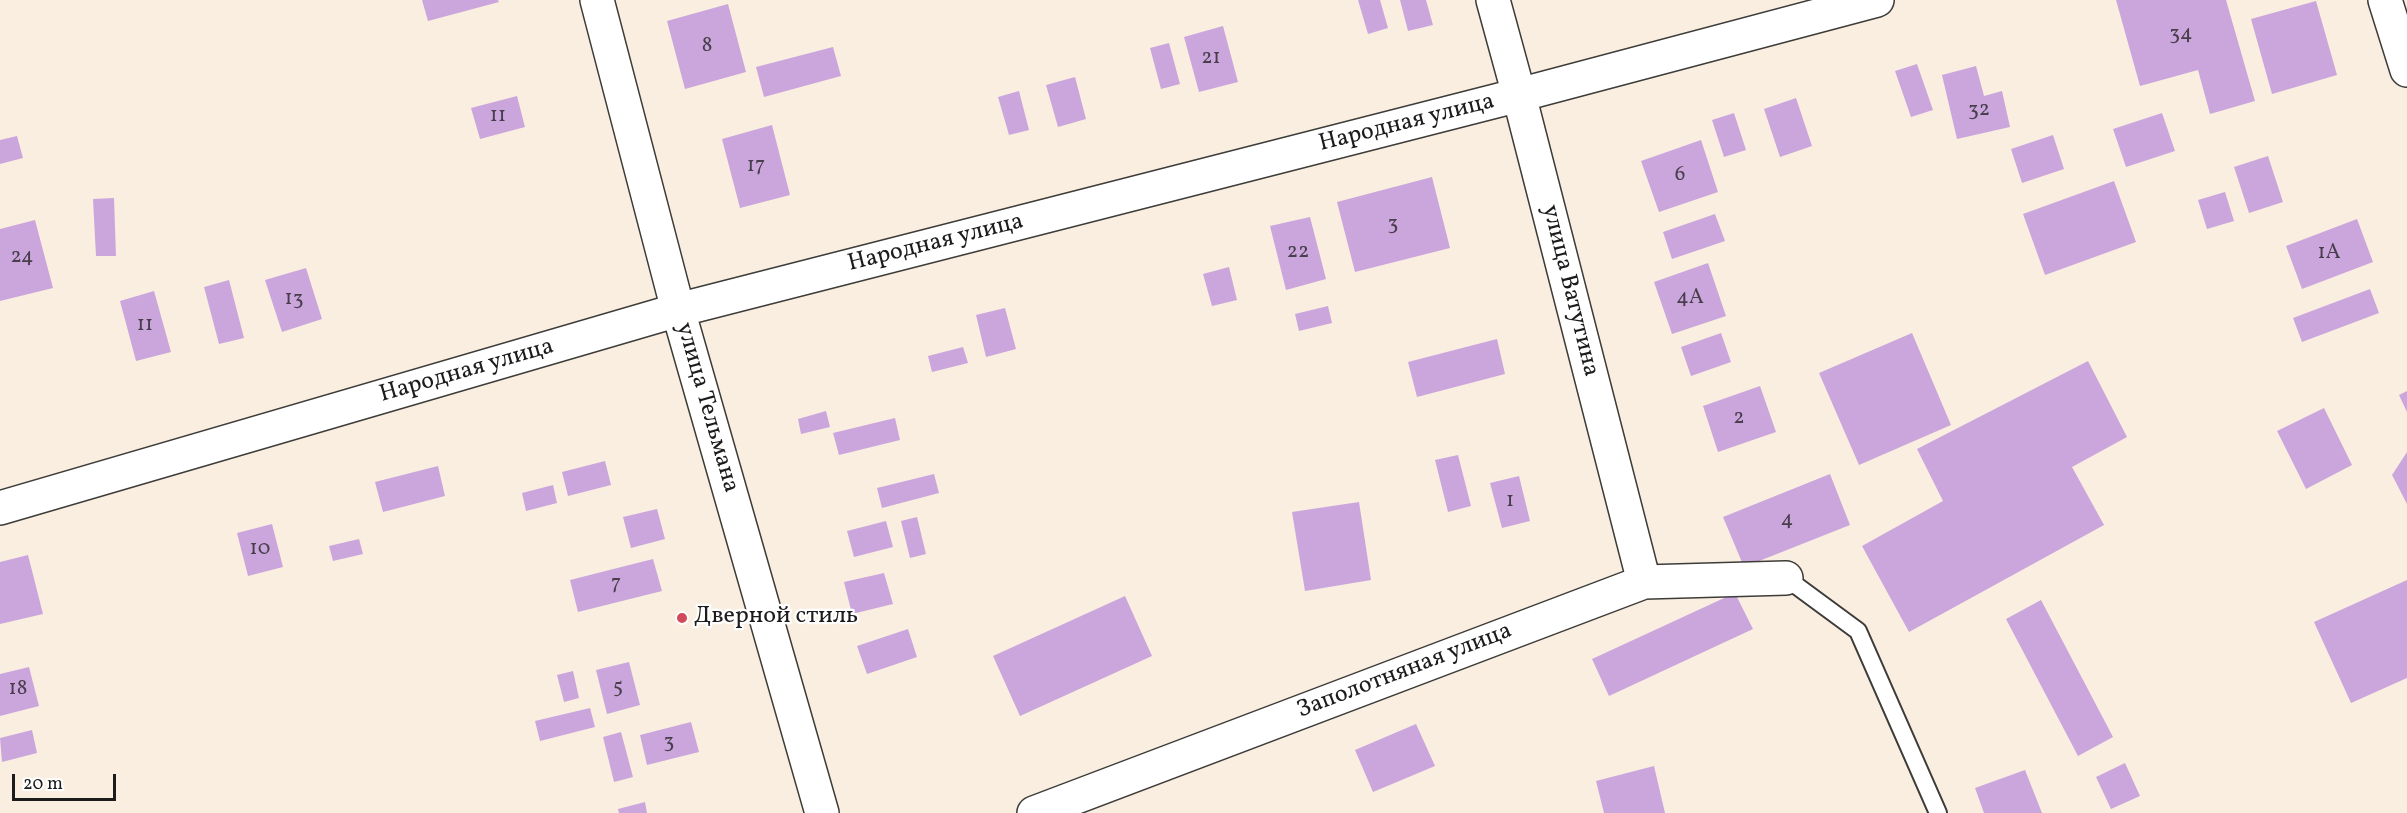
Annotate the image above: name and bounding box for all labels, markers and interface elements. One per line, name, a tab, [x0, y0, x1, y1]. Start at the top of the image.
house number: 34	[2169, 22, 2193, 48]
house number: 8	[702, 34, 712, 60]
house number: 21	[1201, 46, 1221, 72]
street label: Народная улица	[1316, 88, 1498, 160]
house number: 32	[1968, 98, 1990, 124]
house number: 11	[490, 104, 506, 130]
house number: 17	[747, 154, 765, 180]
house number: 6	[1675, 163, 1685, 189]
street label: улица Ватутина	[1534, 202, 1604, 380]
street label: Народная улица	[845, 208, 1027, 280]
house number: 3	[1388, 212, 1398, 238]
house number: 22	[1287, 240, 1309, 266]
house number: 1А	[2318, 241, 2340, 267]
house number: 24	[10, 245, 34, 271]
house number: 4А	[1676, 286, 1704, 312]
house number: 13	[285, 287, 303, 313]
house number: 11	[137, 313, 153, 339]
street label: улица Тельмана	[668, 320, 744, 496]
street label: Народная улица	[376, 333, 558, 411]
house number: 2	[1733, 406, 1745, 432]
house number: 1	[1506, 489, 1514, 515]
house number: 4	[1781, 508, 1793, 534]
house number: 10	[250, 537, 270, 563]
house number: 7	[611, 572, 621, 598]
place label: Дверной стиль	[694, 604, 858, 632]
marker: Дверной стиль	[675, 611, 689, 625]
street label: Заполотняная улица	[1293, 618, 1517, 726]
house number: 5	[613, 675, 623, 701]
house number: 18	[9, 677, 27, 703]
house number: 3	[664, 730, 674, 756]
scale bar	[15, 762, 118, 800]
text: 20 m	[23, 772, 63, 797]

